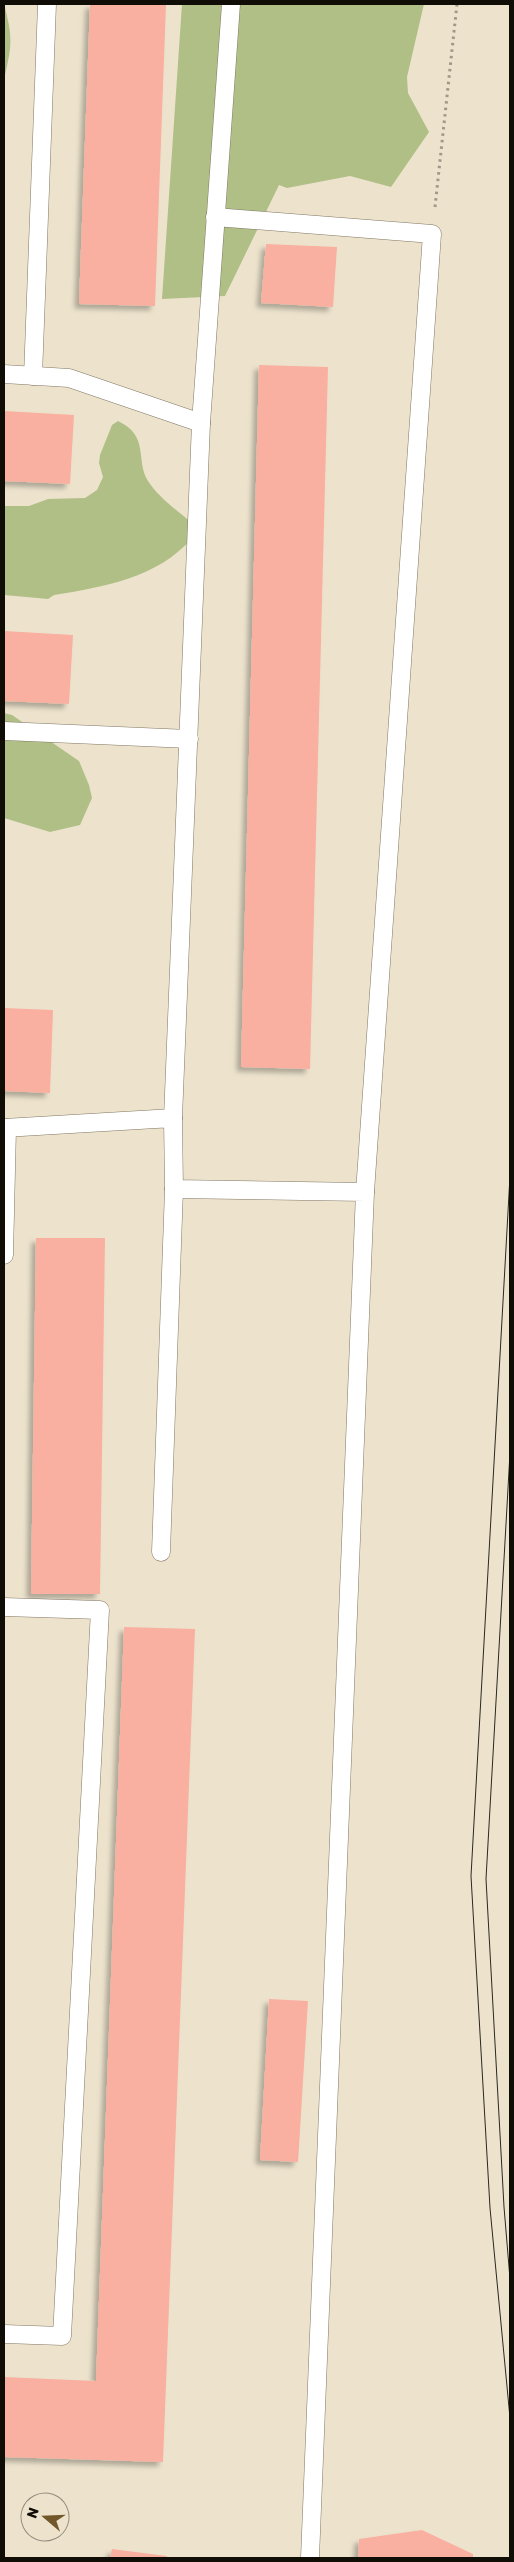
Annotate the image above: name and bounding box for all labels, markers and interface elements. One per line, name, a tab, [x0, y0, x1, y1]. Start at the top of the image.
north arrow	[20, 2492, 70, 2542]
text: N	[24, 2505, 43, 2520]

